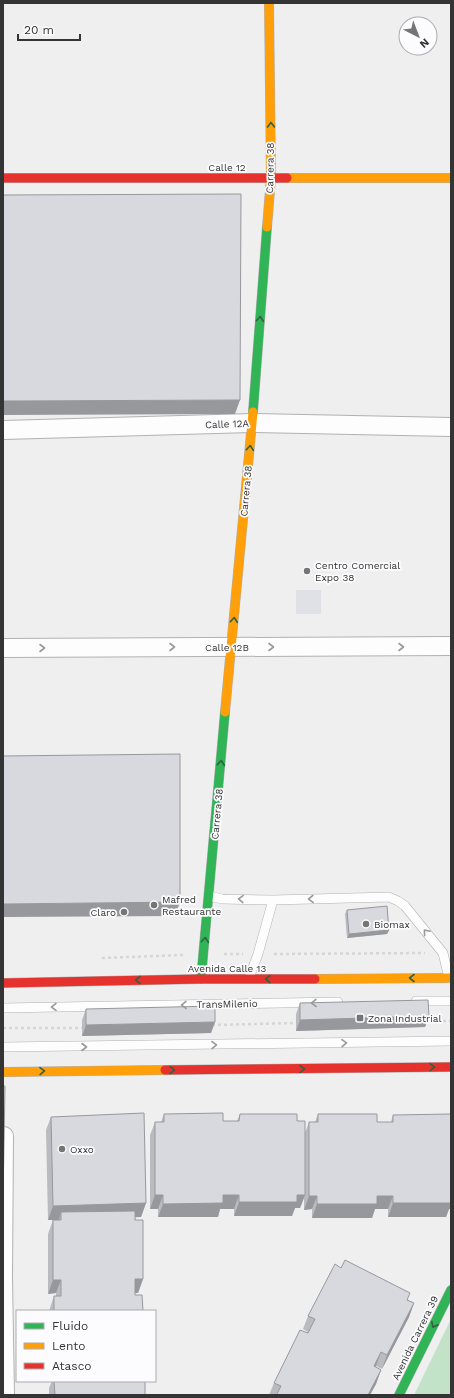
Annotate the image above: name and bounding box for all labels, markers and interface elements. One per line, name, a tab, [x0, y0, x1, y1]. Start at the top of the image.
scale bar	[18, 16, 80, 42]
north arrow	[398, 16, 438, 56]
text: 20 m	[24, 23, 54, 37]
text: N	[417, 36, 432, 51]
one-way arrow	[267, 122, 275, 128]
street label: Carrera 38	[264, 142, 276, 194]
street label: Calle 12	[208, 162, 246, 173]
one-way arrow	[255, 316, 264, 322]
street label: Calle 12A	[205, 418, 250, 430]
one-way arrow	[245, 445, 254, 451]
street label: Carrera 38	[238, 465, 254, 517]
place label: Centro Comercial Expo 38	[315, 560, 400, 583]
marker: Centro Comercial Expo 38	[302, 566, 312, 576]
one-way arrow	[230, 617, 239, 623]
street label: Calle 12B	[205, 642, 249, 653]
one-way arrow	[398, 642, 404, 651]
one-way arrow	[169, 643, 175, 651]
one-way arrow	[268, 643, 274, 651]
one-way arrow	[39, 644, 45, 652]
one-way arrow	[217, 760, 226, 766]
street label: Carrera 38	[209, 788, 225, 840]
place label: Mafred Restaurante	[162, 894, 221, 917]
one-way arrow	[238, 895, 244, 904]
one-way arrow	[308, 895, 314, 903]
marker: Mafred Restaurante	[149, 900, 159, 910]
place label: Claro	[91, 907, 116, 918]
marker: Claro	[119, 907, 129, 917]
marker: Biomax	[361, 919, 371, 929]
place label: Biomax	[374, 919, 410, 930]
one-way arrow	[423, 929, 430, 936]
one-way arrow	[200, 937, 209, 943]
street label: Avenida Calle 13	[188, 963, 266, 974]
one-way arrow	[409, 974, 415, 982]
one-way arrow	[265, 975, 271, 983]
one-way arrow	[135, 976, 141, 984]
street label: TransMilenio	[196, 998, 258, 1010]
one-way arrow	[311, 999, 317, 1007]
one-way arrow	[181, 1001, 187, 1009]
one-way arrow	[51, 1003, 57, 1011]
marker: Zona Industrial	[355, 1013, 365, 1023]
place label: Zona Industrial	[368, 1013, 442, 1024]
one-way arrow	[341, 1039, 347, 1047]
one-way arrow	[211, 1041, 217, 1049]
one-way arrow	[81, 1043, 87, 1051]
one-way arrow	[429, 1063, 435, 1071]
one-way arrow	[299, 1065, 305, 1073]
one-way arrow	[169, 1066, 175, 1074]
one-way arrow	[39, 1067, 45, 1075]
marker: Oxxo	[57, 1144, 67, 1154]
place label: Oxxo	[70, 1144, 94, 1155]
street label: Avenida Carrera 39	[390, 1294, 440, 1382]
legend	[16, 1310, 156, 1382]
text: Fluido	[52, 1319, 88, 1333]
one-way arrow	[431, 1321, 439, 1328]
text: Lento	[52, 1339, 86, 1353]
text: Atasco	[52, 1359, 92, 1373]

